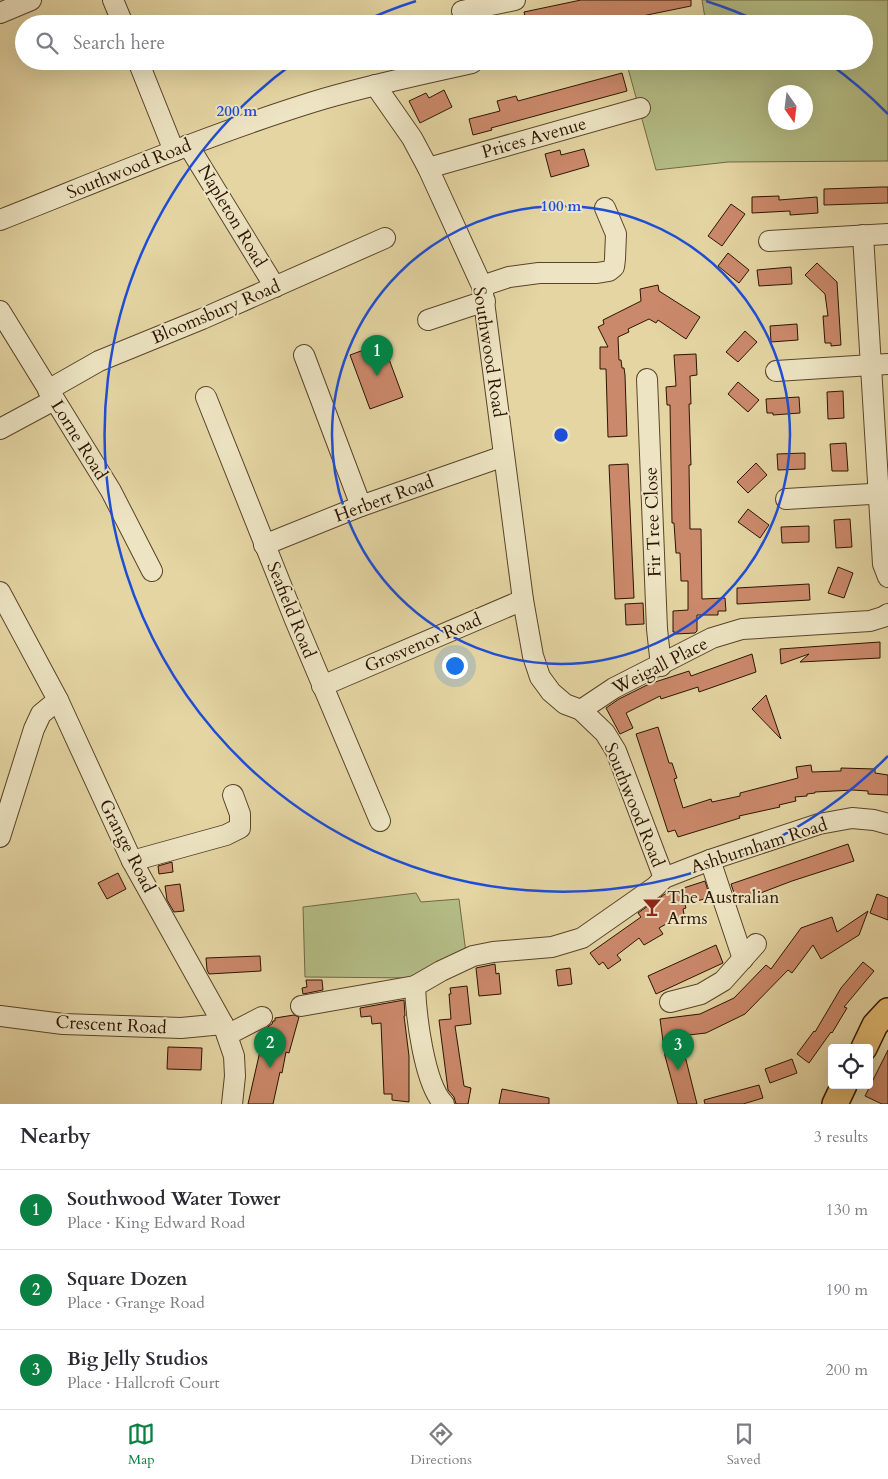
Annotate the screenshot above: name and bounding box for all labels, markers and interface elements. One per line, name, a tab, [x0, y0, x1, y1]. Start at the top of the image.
search box	[15, 15, 873, 70]
icon: search	[33, 29, 61, 57]
text: Search here	[73, 30, 165, 56]
north arrow	[768, 85, 813, 130]
text: 200 m	[217, 101, 258, 121]
street label: Prices Avenue	[479, 111, 589, 165]
street label: Southwood Road	[63, 133, 195, 205]
street label: Napleton Road	[192, 160, 273, 272]
text: 100 m	[541, 196, 582, 216]
street label: Bloomsbury Road	[148, 273, 285, 350]
street label: Southwood Road	[466, 285, 512, 420]
pin: 1	[361, 335, 393, 376]
street label: Lorne Road	[45, 395, 114, 485]
centre of rings	[552, 426, 570, 444]
street label: Fir Tree Close	[639, 467, 667, 577]
street label: Herbert Road	[331, 469, 438, 529]
street label: Seafield Road	[260, 558, 322, 662]
street label: Grosvenor Road	[361, 607, 486, 679]
street label: Weigall Place	[607, 631, 712, 701]
your location	[442, 653, 468, 679]
street label: Southwood Road	[598, 739, 670, 871]
street label: Grange Road	[93, 795, 161, 897]
street label: Ashburnham Road	[687, 812, 831, 880]
place label: The Australian Arms	[667, 885, 780, 931]
bar icon: The Australian Arms	[641, 896, 663, 918]
street label: Crescent Road	[55, 1010, 168, 1040]
pin: 2	[254, 1027, 286, 1068]
pin: 3	[662, 1029, 694, 1070]
map controls	[828, 1044, 873, 1089]
button: locate	[828, 1044, 873, 1089]
text: Nearby	[20, 1122, 91, 1151]
text: 3 results	[814, 1126, 868, 1148]
text: Southwood Water Tower	[67, 1186, 280, 1212]
text: 1	[32, 1199, 40, 1221]
text: 130 m	[826, 1199, 868, 1221]
text: Place · King Edward Road	[67, 1212, 245, 1234]
text: Square Dozen	[67, 1266, 187, 1292]
text: 2	[32, 1279, 40, 1301]
text: 190 m	[826, 1279, 868, 1301]
text: Place · Grange Road	[67, 1292, 205, 1314]
text: Big Jelly Studios	[67, 1346, 208, 1372]
text: 3	[32, 1359, 40, 1381]
text: 200 m	[826, 1359, 868, 1381]
text: Place · Hallcroft Court	[67, 1372, 220, 1394]
tab: Map	[127, 1420, 155, 1469]
tab: Directions	[410, 1420, 472, 1469]
tab: Saved	[727, 1420, 761, 1469]

